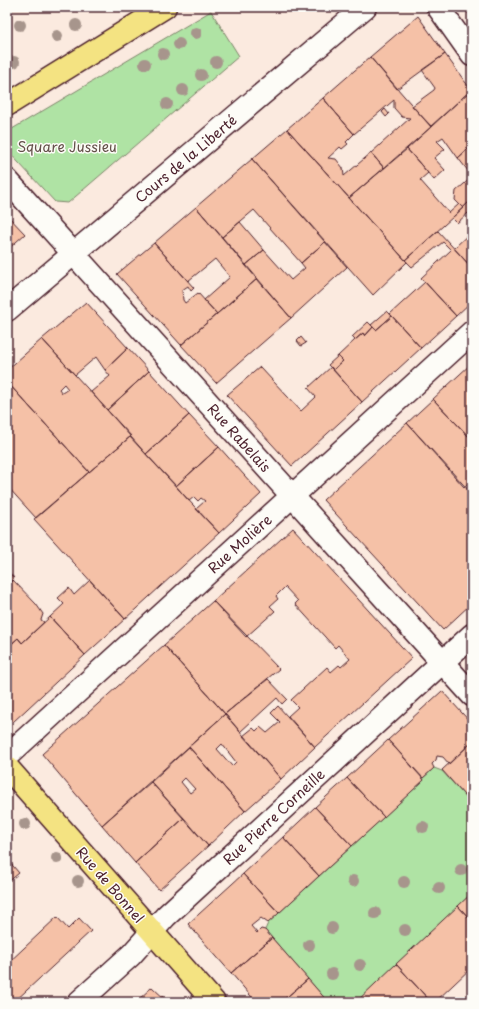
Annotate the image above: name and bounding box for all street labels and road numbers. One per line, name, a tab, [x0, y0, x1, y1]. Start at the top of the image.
street label: Cours de la Liberté	[130, 110, 241, 208]
street label: Rue Rabelais	[203, 399, 276, 477]
street label: Rue Molière	[203, 509, 277, 578]
street label: Rue Pierre Corneille	[218, 764, 329, 869]
street label: Rue de Bonnel	[71, 842, 149, 927]

